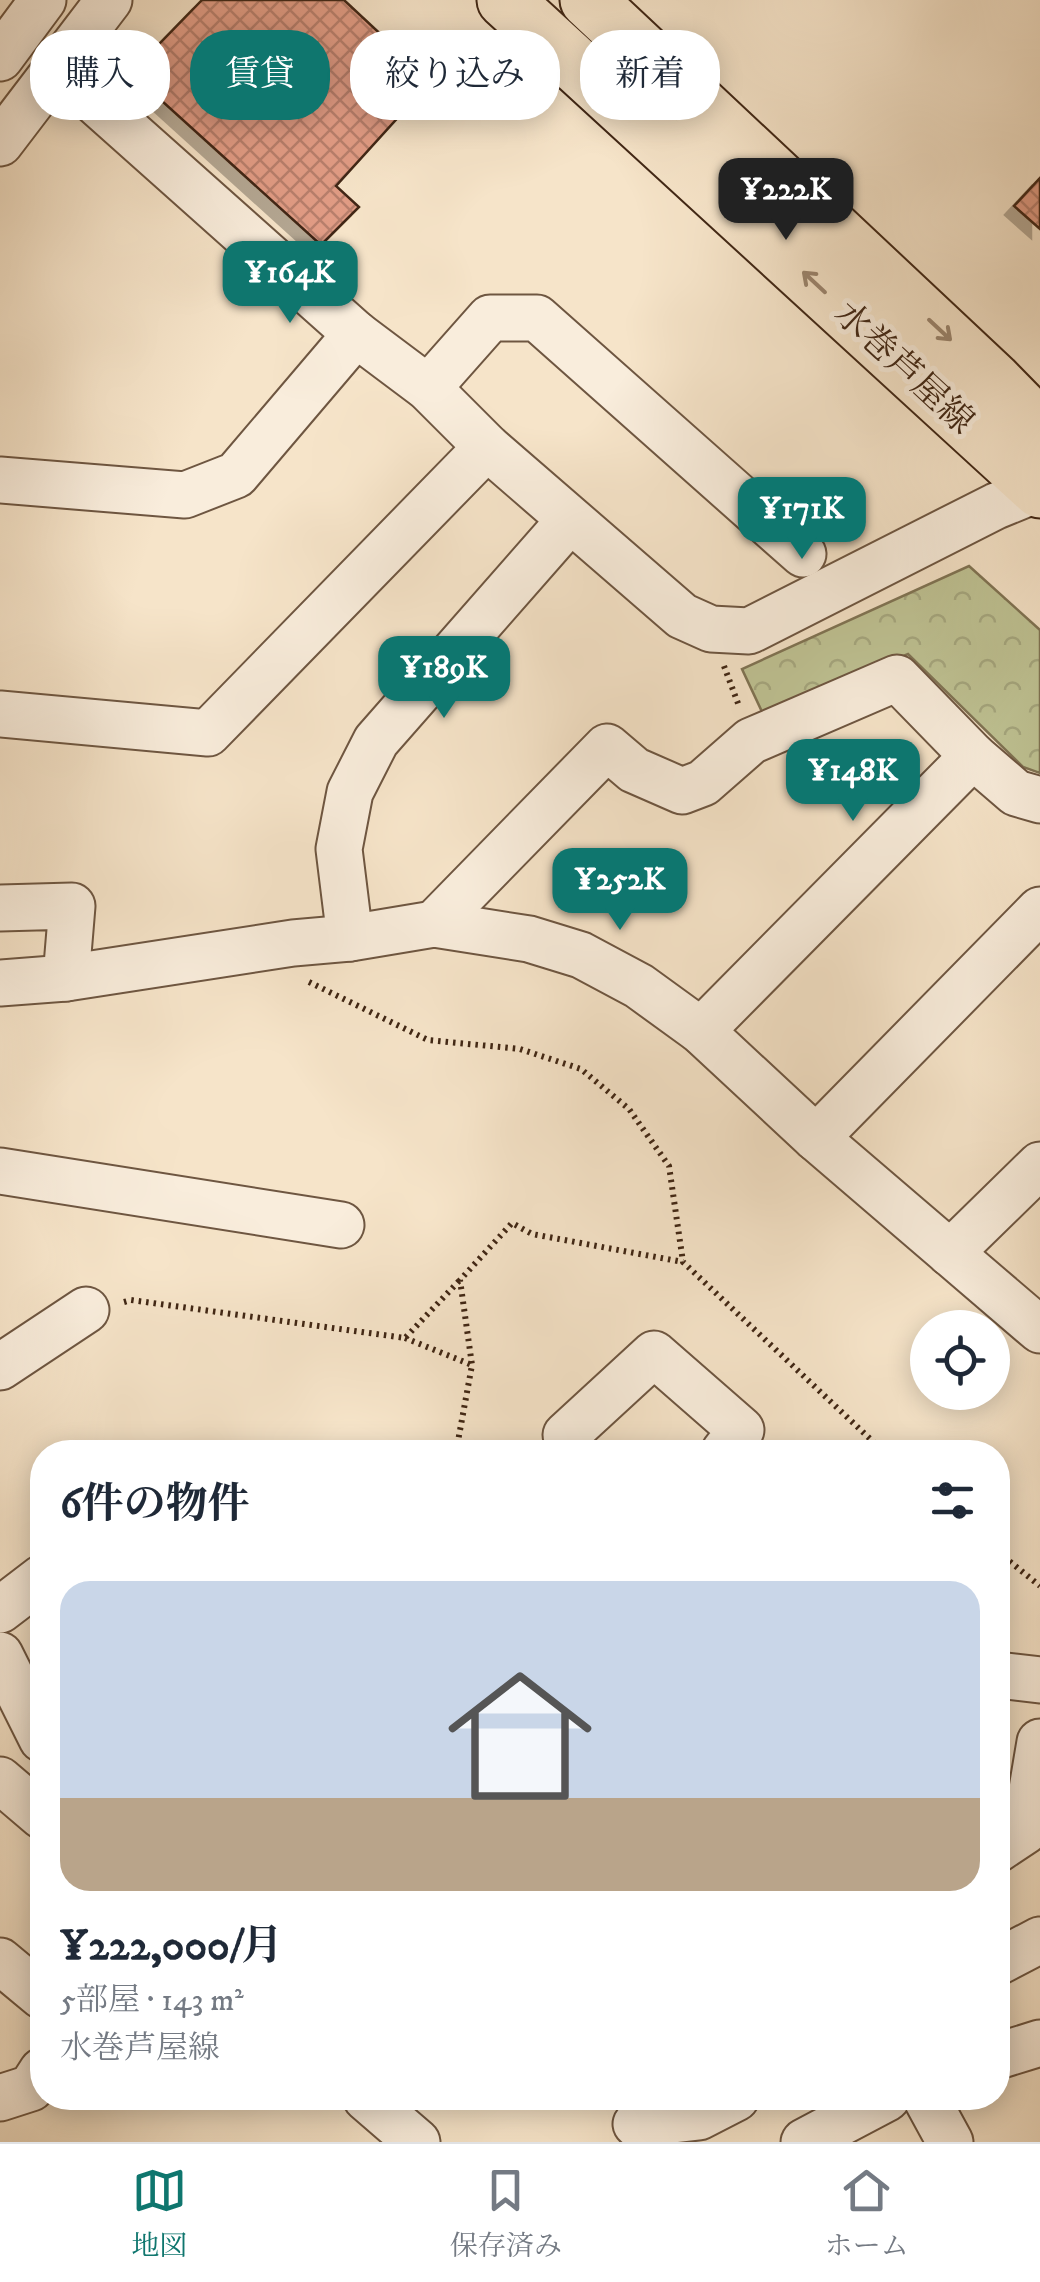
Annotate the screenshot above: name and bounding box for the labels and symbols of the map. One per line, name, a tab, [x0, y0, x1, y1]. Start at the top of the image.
pin: ¥222K	[716, 158, 856, 243]
pin: ¥164K	[220, 241, 360, 326]
one-way arrow	[802, 270, 826, 294]
street label: 水巻芦屋線	[825, 293, 983, 444]
one-way arrow	[927, 318, 952, 341]
pin: ¥171K	[732, 477, 872, 562]
pin: ¥189K	[374, 636, 514, 721]
pin: ¥148K	[783, 739, 923, 824]
pin: ¥252K	[550, 848, 690, 933]

